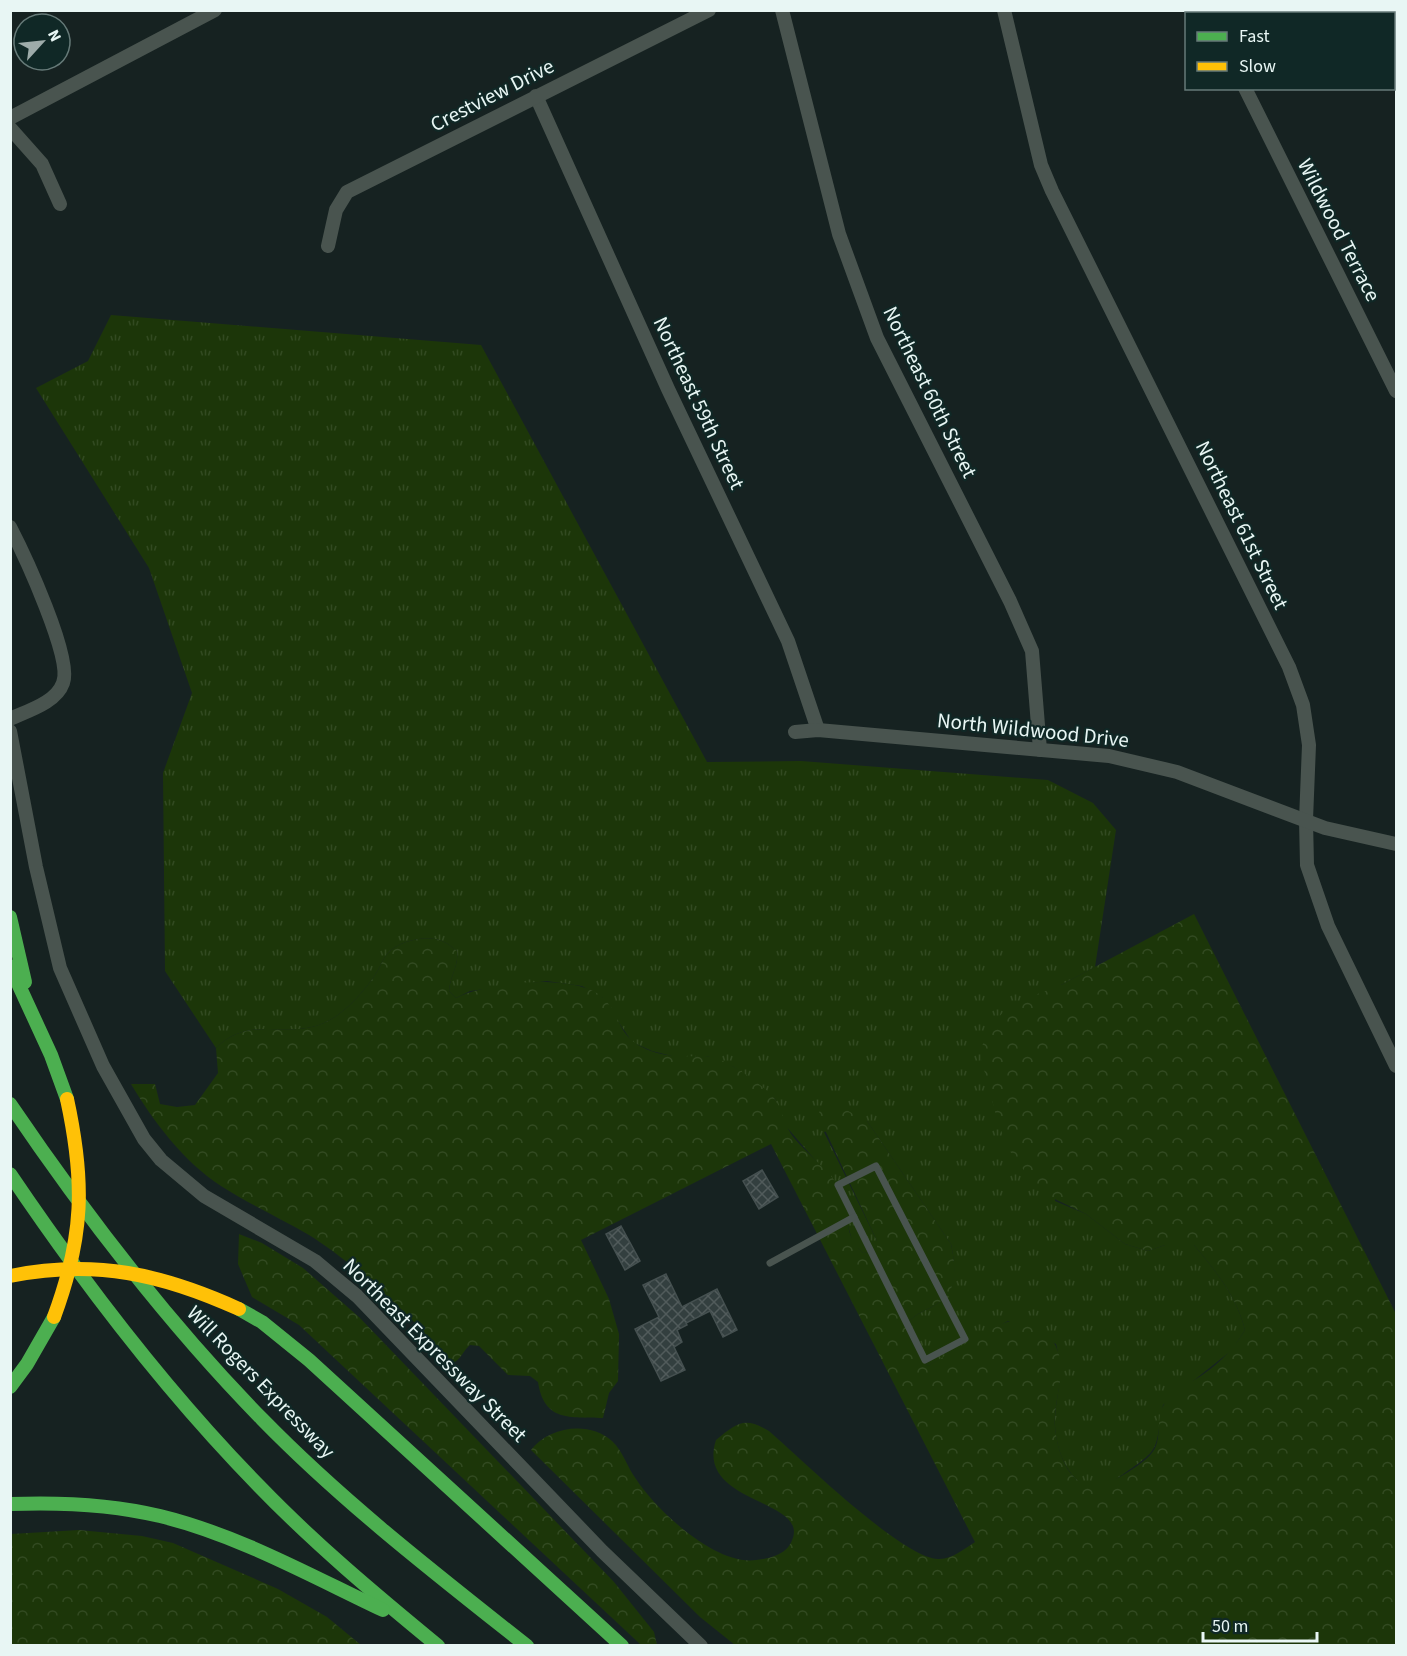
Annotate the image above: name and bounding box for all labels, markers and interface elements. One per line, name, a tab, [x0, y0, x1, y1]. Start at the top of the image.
north arrow	[12, 12, 72, 72]
legend	[1185, 12, 1395, 90]
text: Fast	[1239, 24, 1270, 49]
text: N	[42, 26, 67, 45]
street label: Crestview Drive	[425, 51, 559, 139]
text: Slow	[1239, 54, 1276, 79]
street label: Wildwood Terrace	[1290, 153, 1388, 307]
street label: Northeast 60th Street	[875, 301, 985, 483]
street label: Northeast 59th Street	[646, 312, 752, 494]
street label: Northeast 61st Street	[1188, 436, 1296, 614]
street label: North Wildwood Drive	[936, 705, 1130, 755]
street label: Northeast Expressway Street	[336, 1251, 534, 1449]
street label: Will Rogers Expressway	[180, 1299, 342, 1465]
scale bar	[1203, 1605, 1317, 1643]
text: 50 m	[1212, 1614, 1248, 1639]

